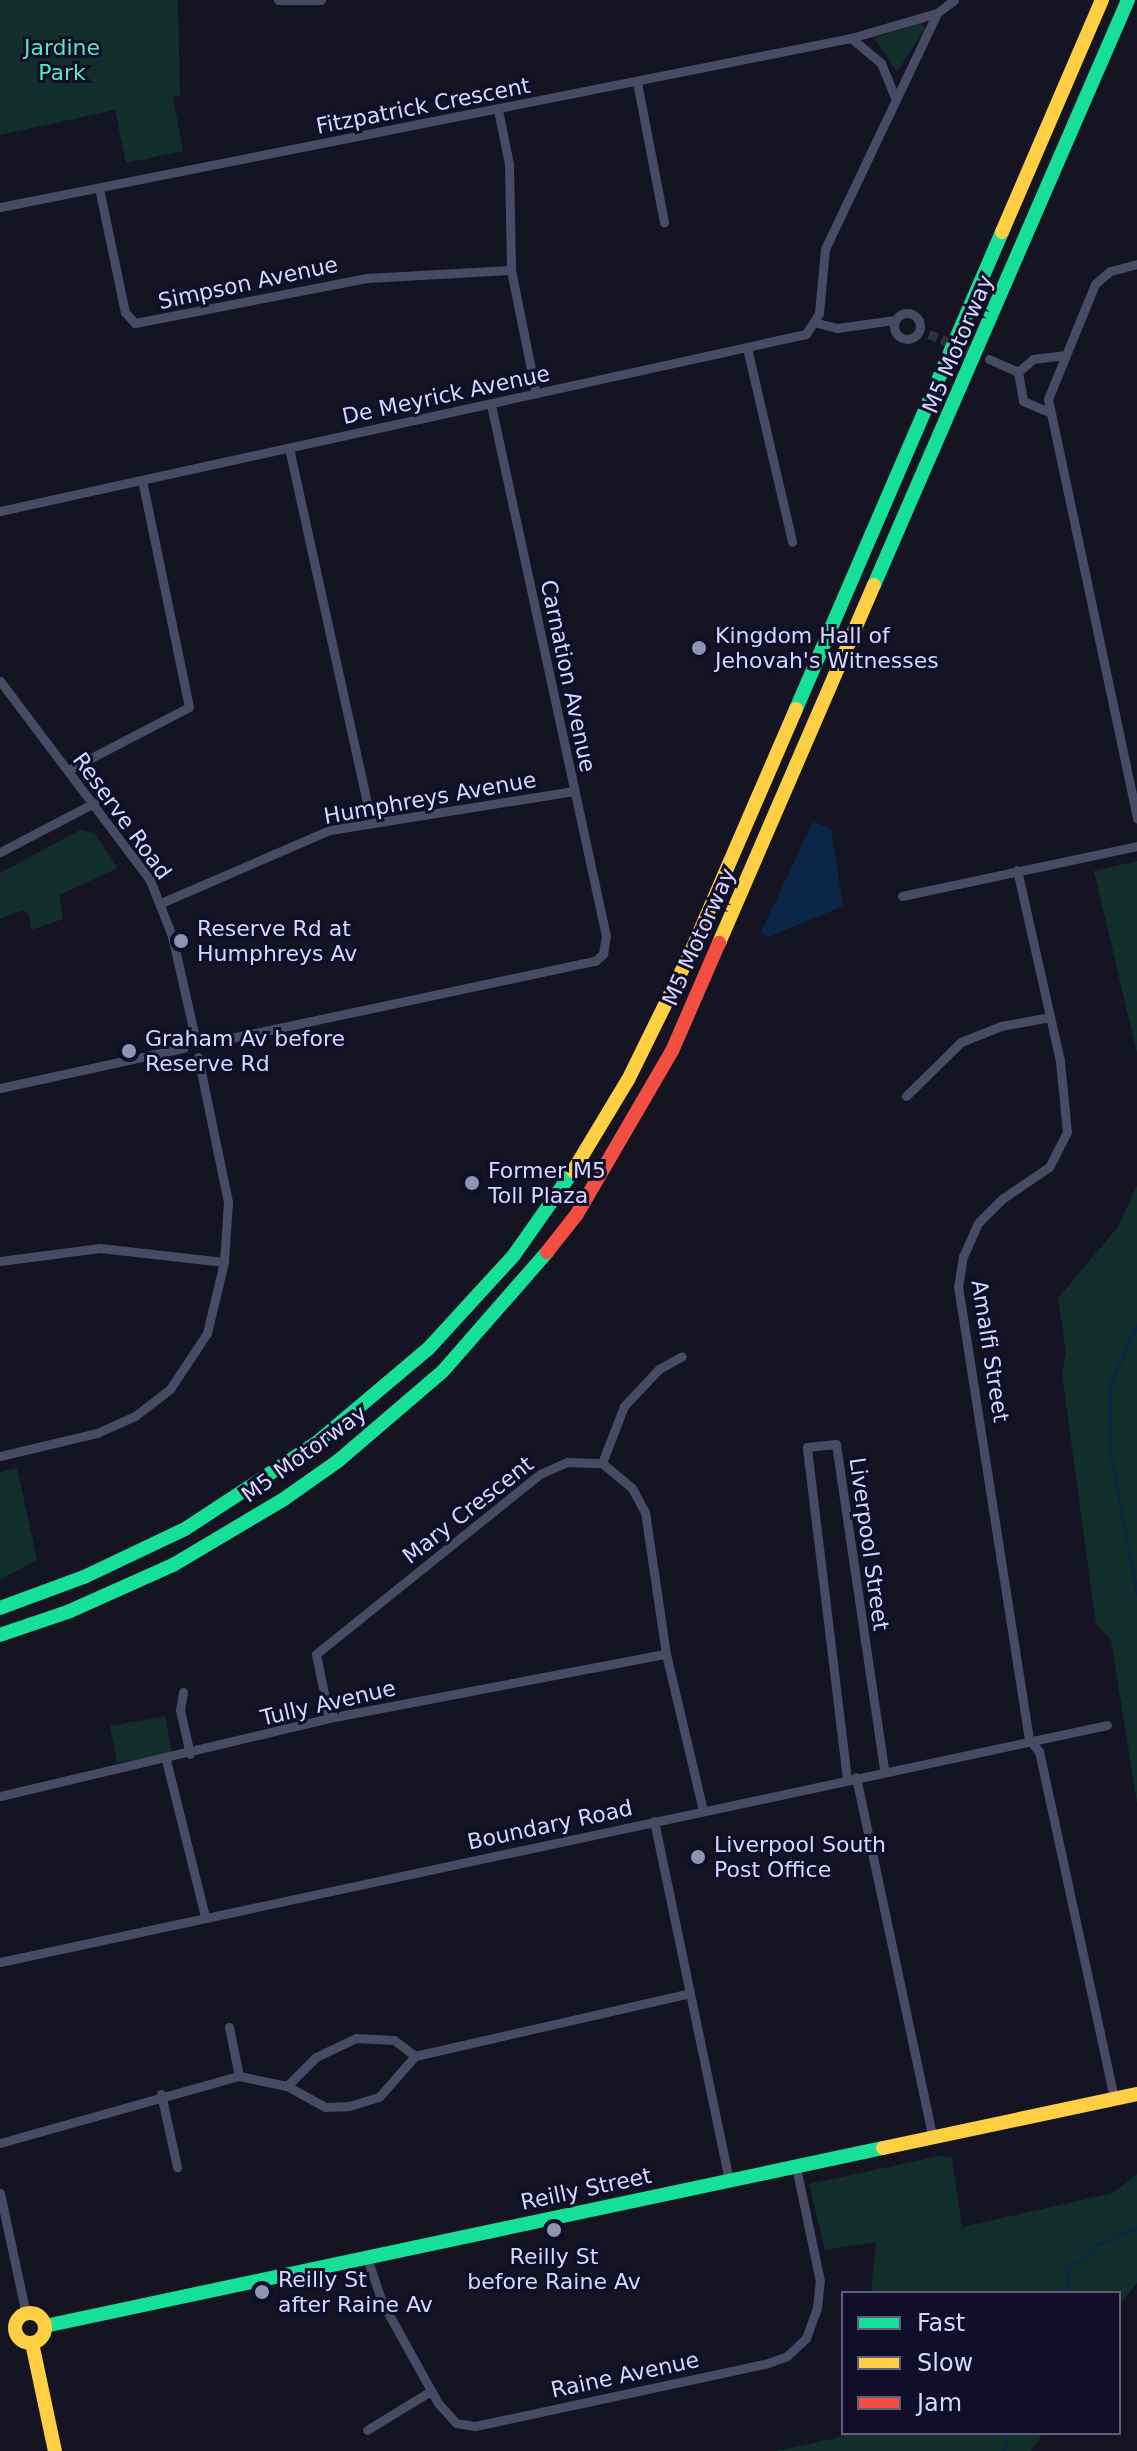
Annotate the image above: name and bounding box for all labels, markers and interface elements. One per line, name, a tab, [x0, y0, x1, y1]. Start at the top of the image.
park label: Jardine Park	[24, 34, 100, 86]
street label: Fitzpatrick Crescent	[314, 72, 532, 140]
street label: Simpson Avenue	[156, 251, 340, 315]
street label: M5 Motorway	[917, 271, 999, 417]
street label: De Meyrick Avenue	[340, 360, 552, 430]
street label: Carnation Avenue	[535, 577, 601, 775]
place label: Kingdom Hall of Jehovah's Witnesses	[715, 622, 939, 674]
marker: Kingdom Hall of Jehovah's Witnesses	[690, 639, 708, 657]
street label: Reserve Road	[67, 747, 177, 885]
street label: Humphreys Avenue	[322, 766, 538, 830]
street label: M5 Motorway	[657, 864, 741, 1010]
place label: Reserve Rd at Humphreys Av	[197, 915, 357, 966]
marker: Reserve Rd at Humphreys Av	[172, 932, 190, 950]
place label: Graham Av before Reserve Rd	[145, 1025, 345, 1076]
marker: Graham Av before Reserve Rd	[120, 1042, 138, 1060]
place label: Former M5 Toll Plaza	[488, 1157, 606, 1208]
marker: Former M5 Toll Plaza	[463, 1174, 481, 1192]
street label: Amalfi Street	[966, 1278, 1014, 1424]
street label: M5 Motorway	[236, 1400, 372, 1508]
street label: Mary Crescent	[397, 1451, 539, 1569]
street label: Liverpool Street	[844, 1456, 894, 1632]
street label: Tully Avenue	[258, 1675, 398, 1731]
street label: Boundary Road	[465, 1795, 635, 1855]
place label: Liverpool South Post Office	[714, 1831, 886, 1882]
marker: Liverpool South Post Office	[689, 1848, 707, 1866]
street label: Reilly Street	[518, 2162, 654, 2216]
marker: Reilly St before Raine Av	[545, 2221, 563, 2239]
place label: Reilly St before Raine Av	[467, 2243, 641, 2294]
place label: Reilly St after Raine Av	[278, 2266, 433, 2318]
marker: Reilly St after Raine Av	[253, 2283, 271, 2301]
legend	[841, 2291, 1121, 2435]
text: Fast	[917, 2309, 965, 2337]
street label: Raine Avenue	[549, 2346, 701, 2404]
text: Slow	[917, 2349, 973, 2377]
text: Jam	[917, 2389, 962, 2417]

